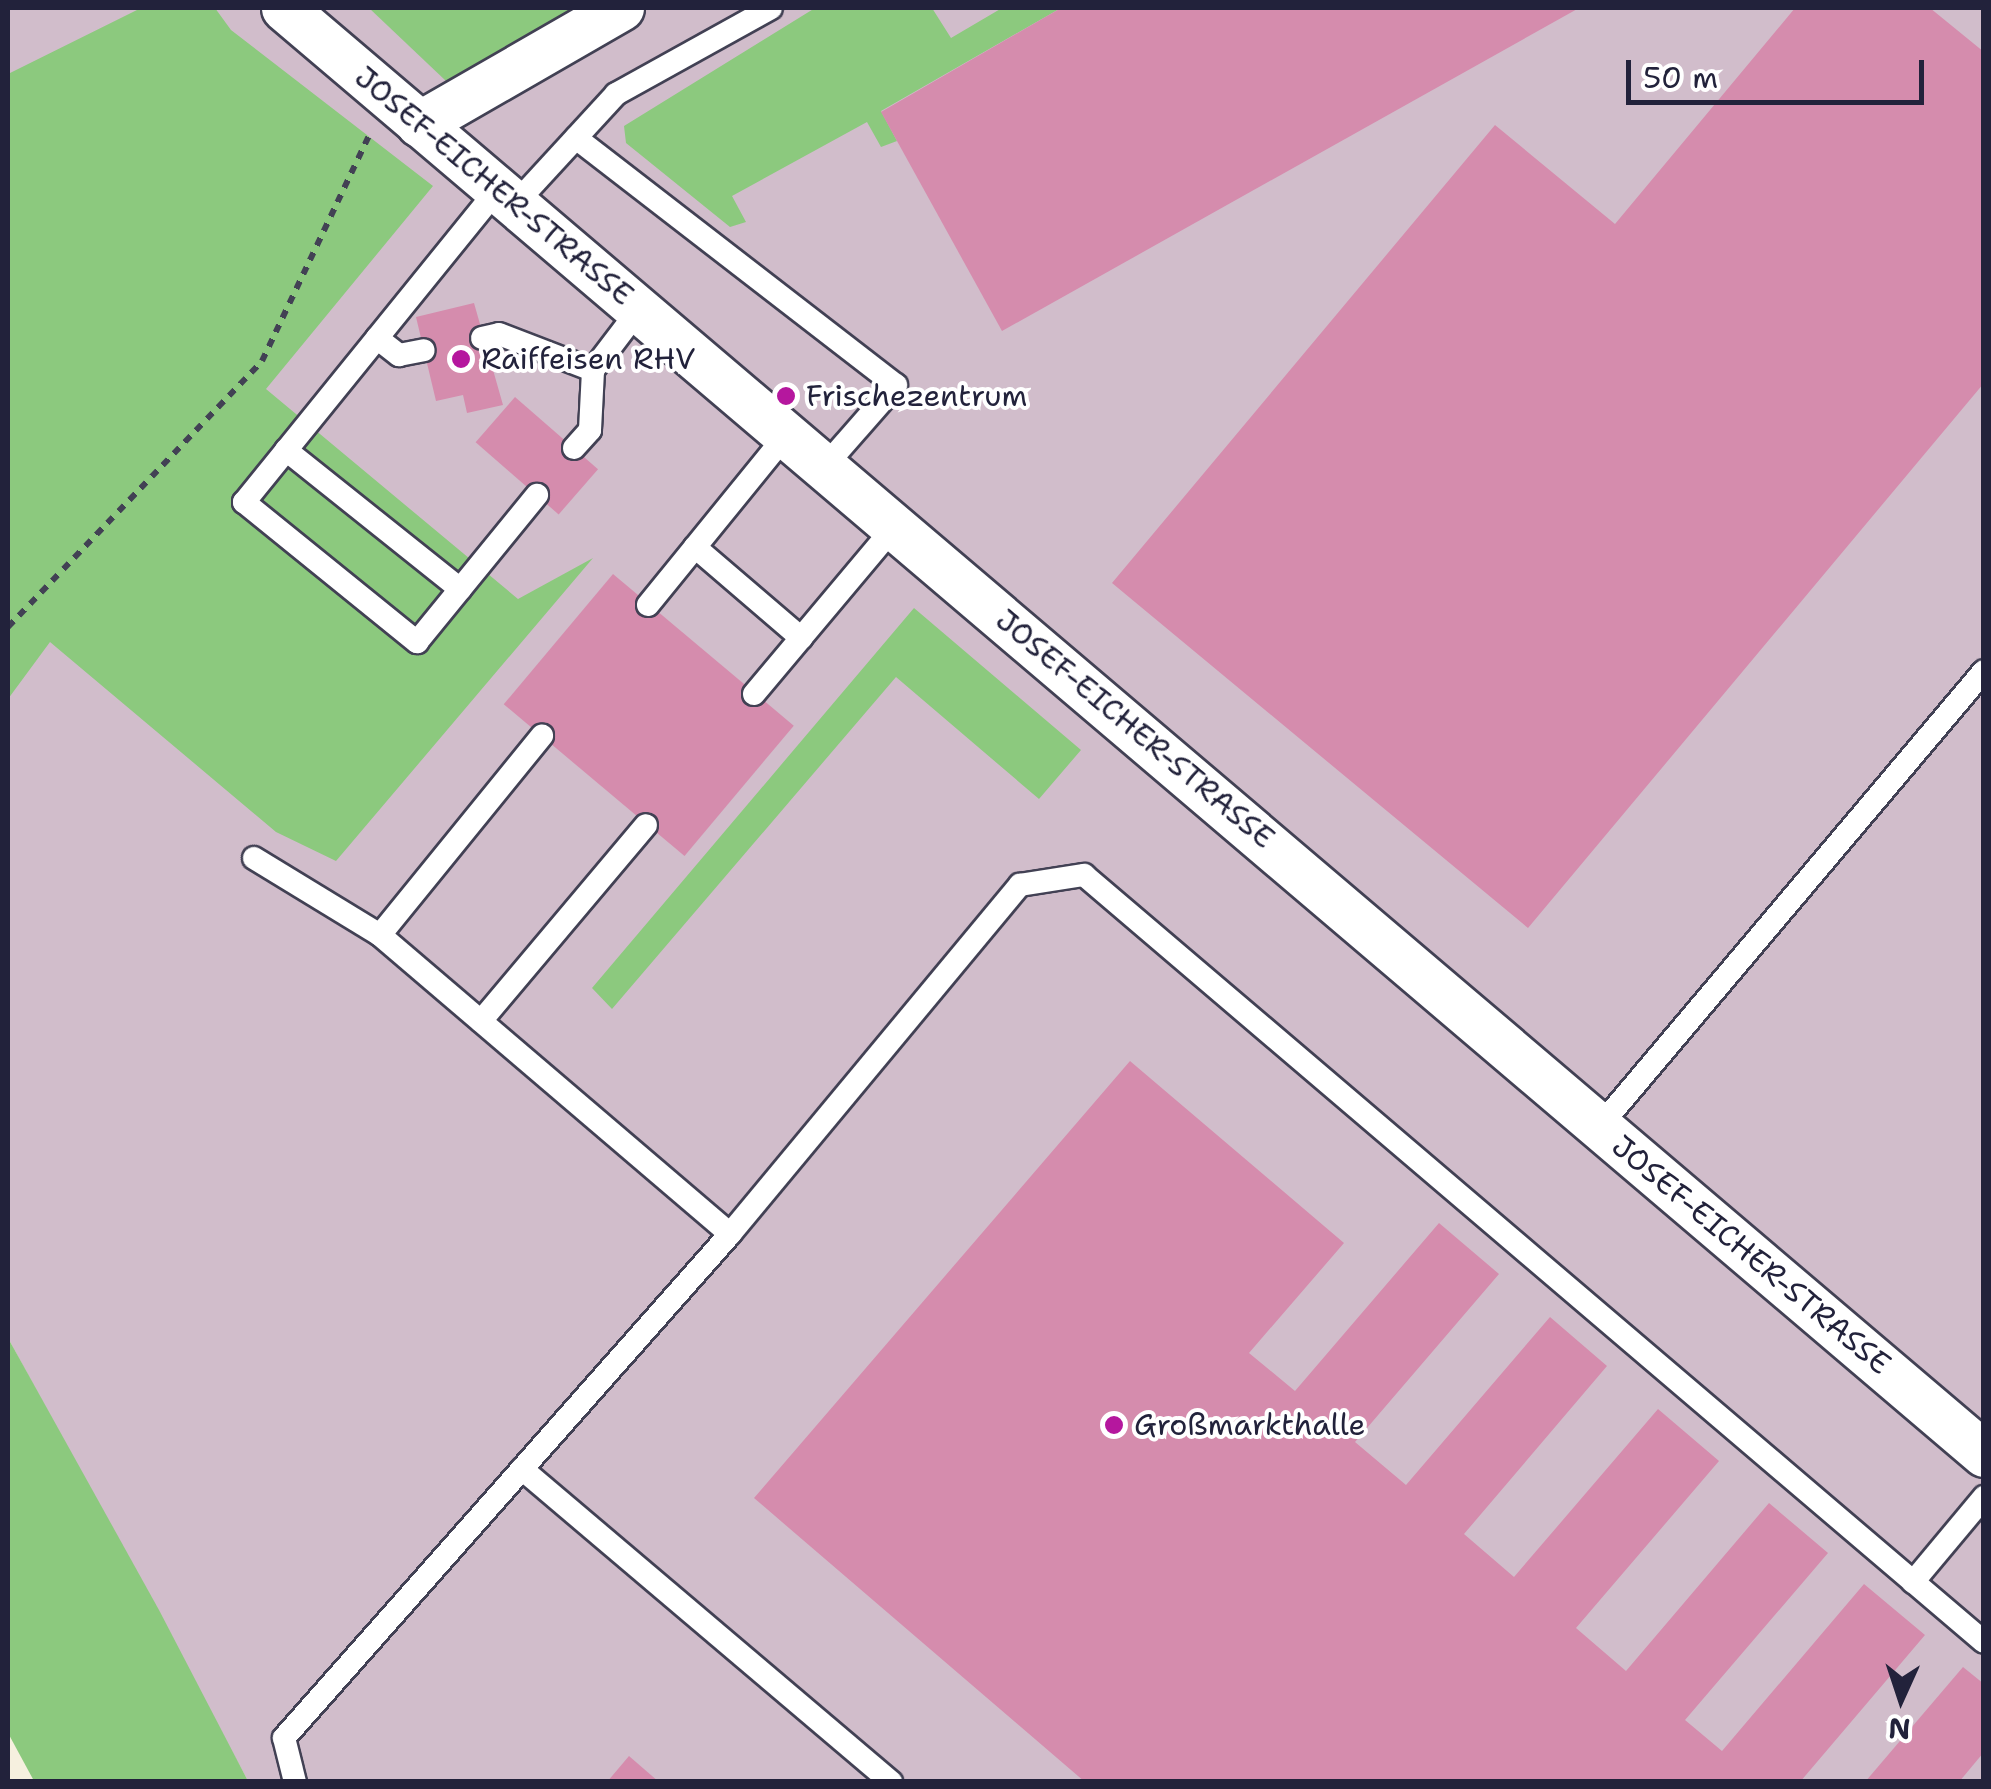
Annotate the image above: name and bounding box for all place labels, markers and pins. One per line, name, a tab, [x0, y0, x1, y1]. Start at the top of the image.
place label: Raiffeisen RHV	[481, 341, 695, 377]
marker: Raiffeisen RHV	[450, 348, 472, 370]
place label: Frischezentrum	[806, 378, 1027, 414]
marker: Frischezentrum	[775, 385, 797, 407]
place label: Großmarkthalle	[1134, 1407, 1365, 1443]
marker: Großmarkthalle	[1103, 1414, 1125, 1436]

